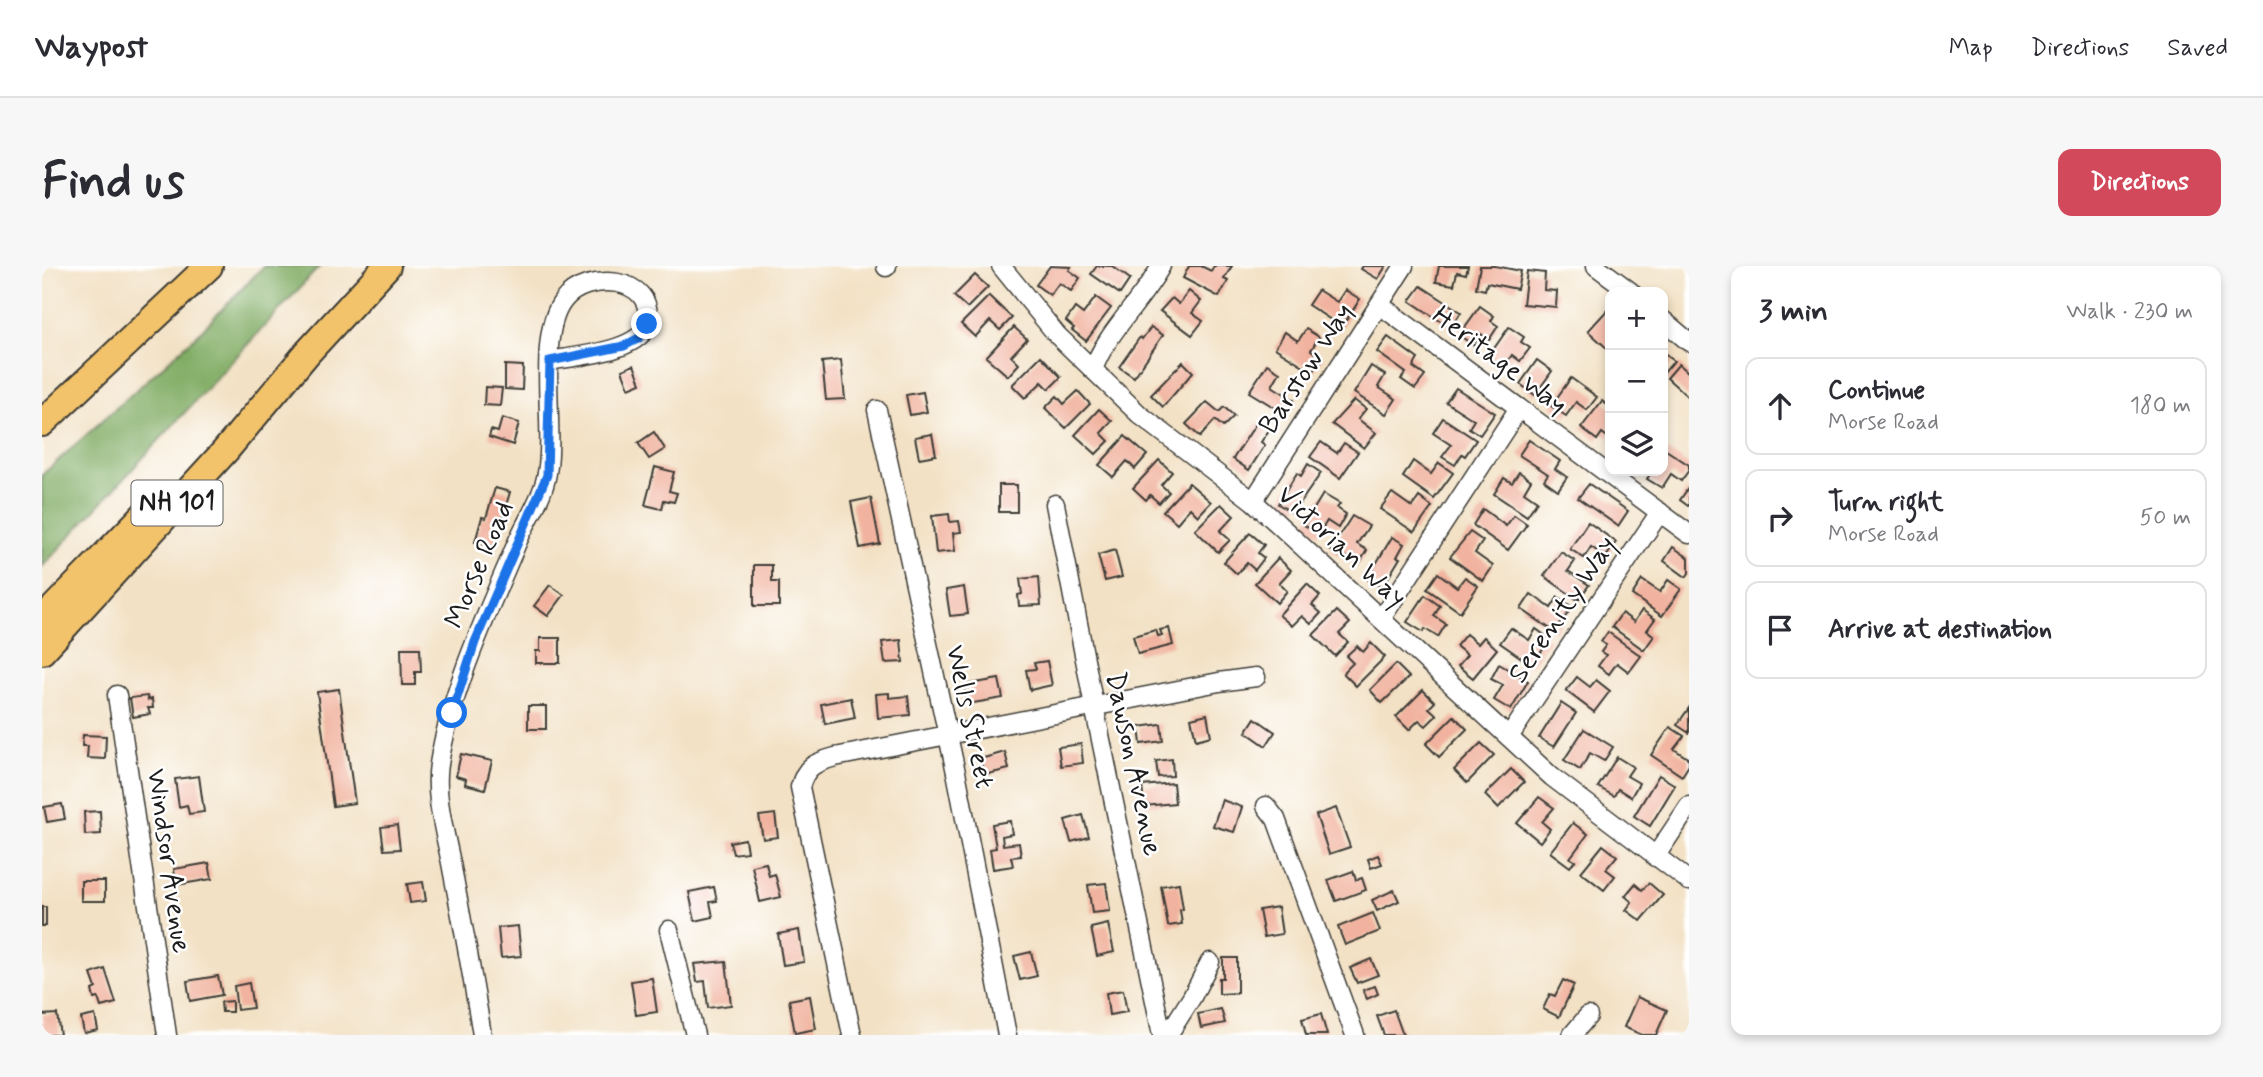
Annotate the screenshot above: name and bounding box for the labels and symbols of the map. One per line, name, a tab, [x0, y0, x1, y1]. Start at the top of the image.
street label: Barstow Way	[1251, 297, 1363, 441]
street label: Heritage Way	[1424, 298, 1574, 424]
route end	[631, 308, 662, 339]
street label: Victorian Way	[1268, 477, 1414, 617]
road number: NH 101	[132, 480, 222, 526]
street label: Morse Road	[437, 496, 523, 634]
street label: Serenity Way	[1500, 529, 1626, 691]
street label: Wells Street	[936, 642, 1002, 792]
street label: Dawson Avenue	[1095, 669, 1171, 859]
route start	[436, 697, 467, 728]
street label: Windsor Avenue	[137, 766, 199, 956]

